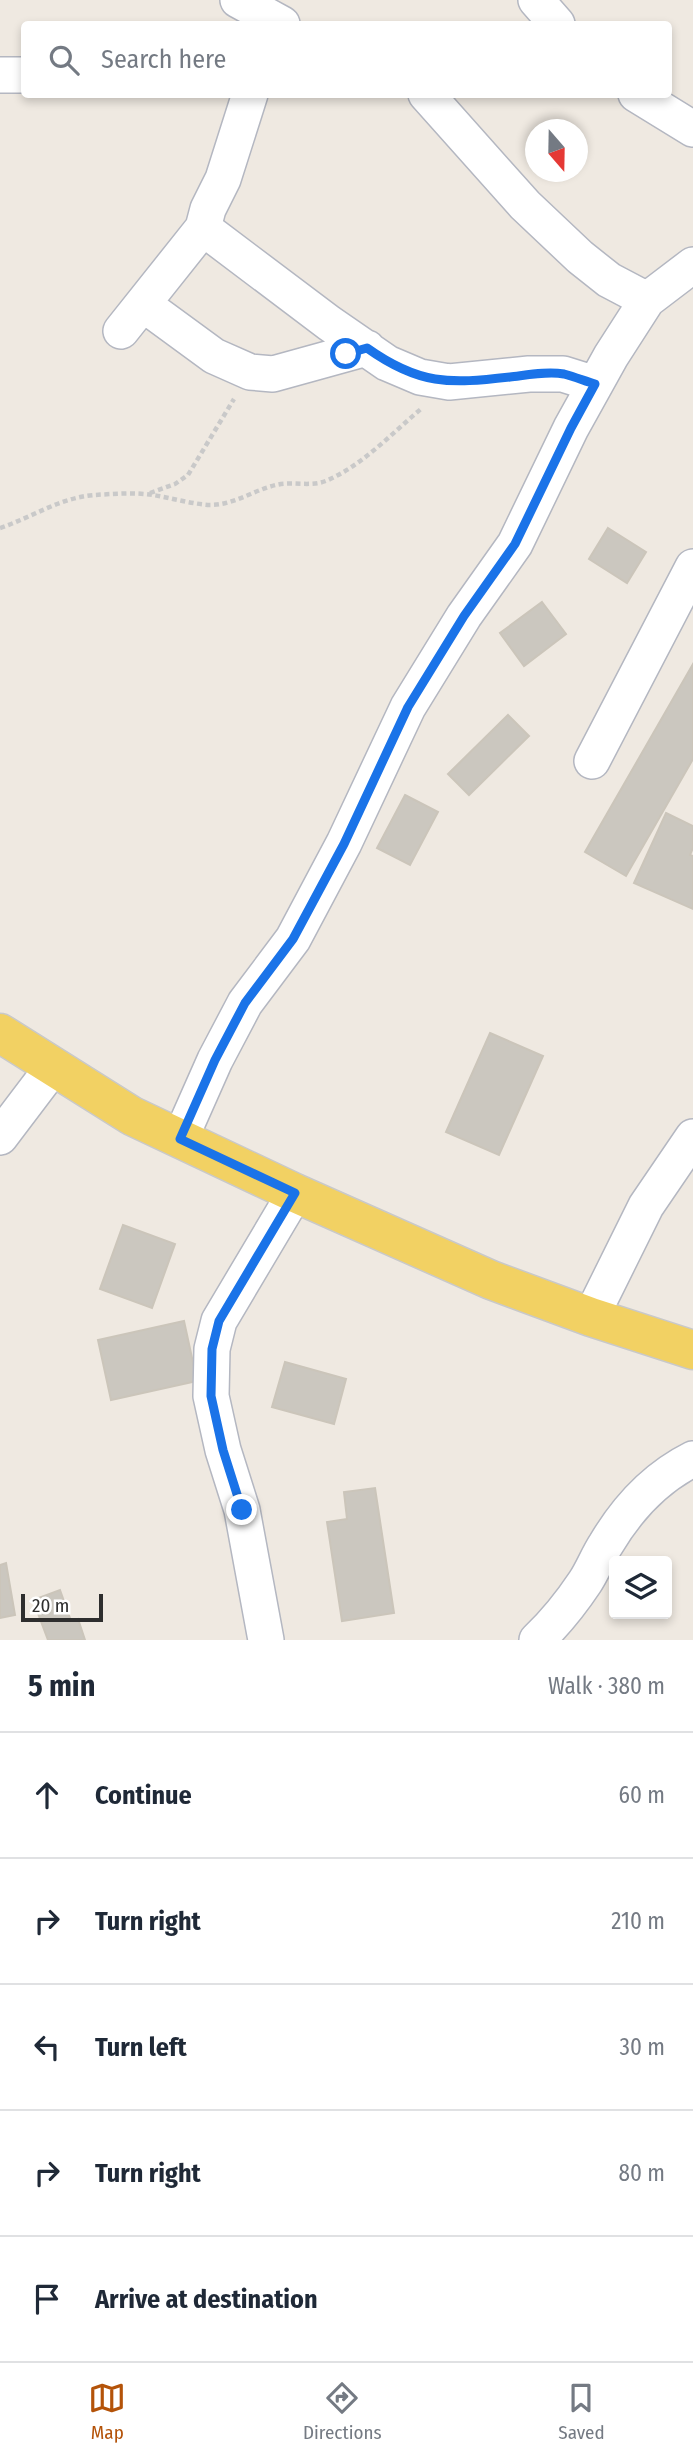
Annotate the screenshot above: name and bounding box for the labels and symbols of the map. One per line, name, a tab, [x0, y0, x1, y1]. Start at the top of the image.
north arrow	[525, 119, 588, 182]
route start	[330, 338, 361, 369]
route end	[226, 1494, 257, 1525]
scale bar	[21, 1591, 103, 1623]

